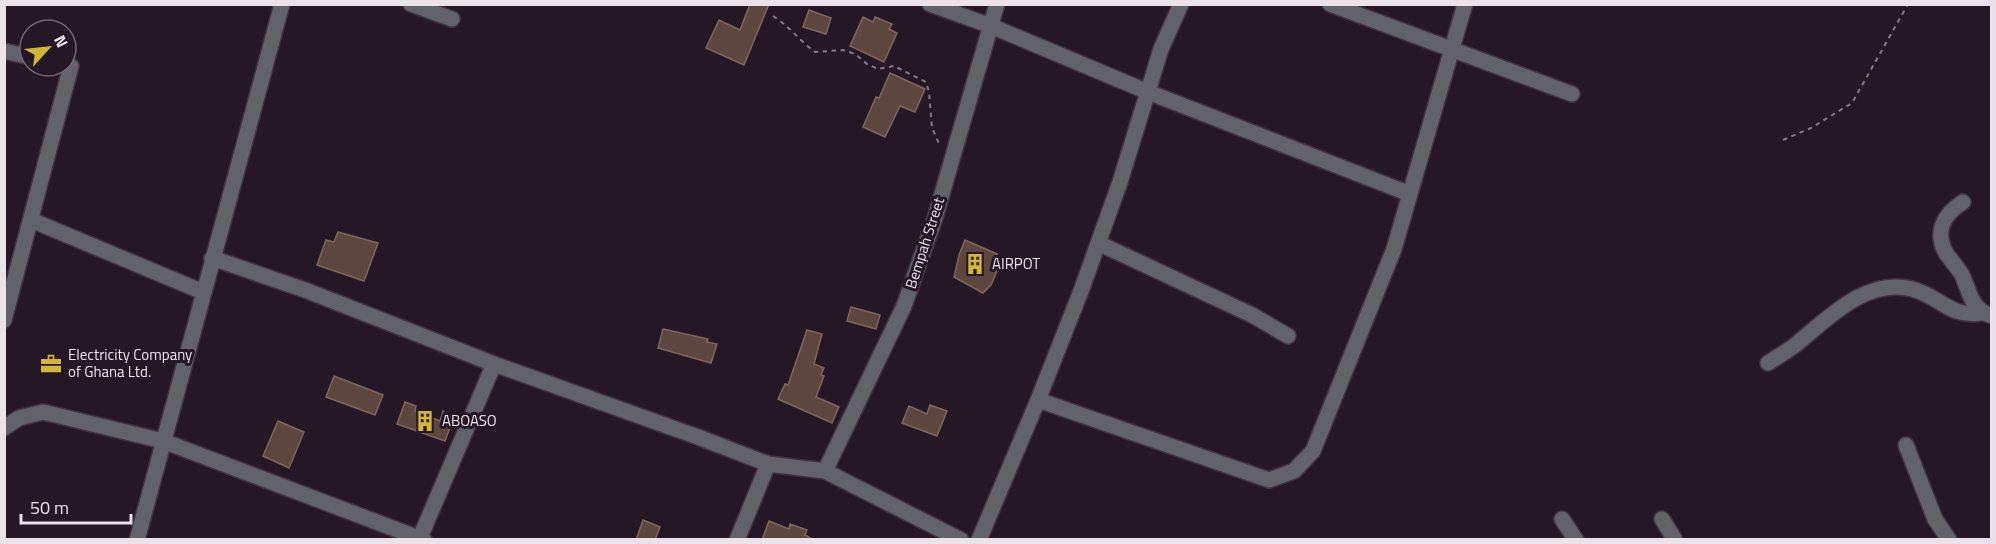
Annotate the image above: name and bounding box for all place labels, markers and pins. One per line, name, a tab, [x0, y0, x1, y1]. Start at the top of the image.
building icon: AIRPOT	[963, 252, 987, 276]
place label: AIRPOT	[992, 252, 1040, 275]
place label: Electricity Company of Ghana Ltd.	[68, 343, 192, 383]
office icon: Electricity Company of Ghana Ltd.	[39, 352, 63, 376]
building icon: ABOASO	[413, 409, 437, 433]
place label: ABOASO	[442, 409, 497, 432]

